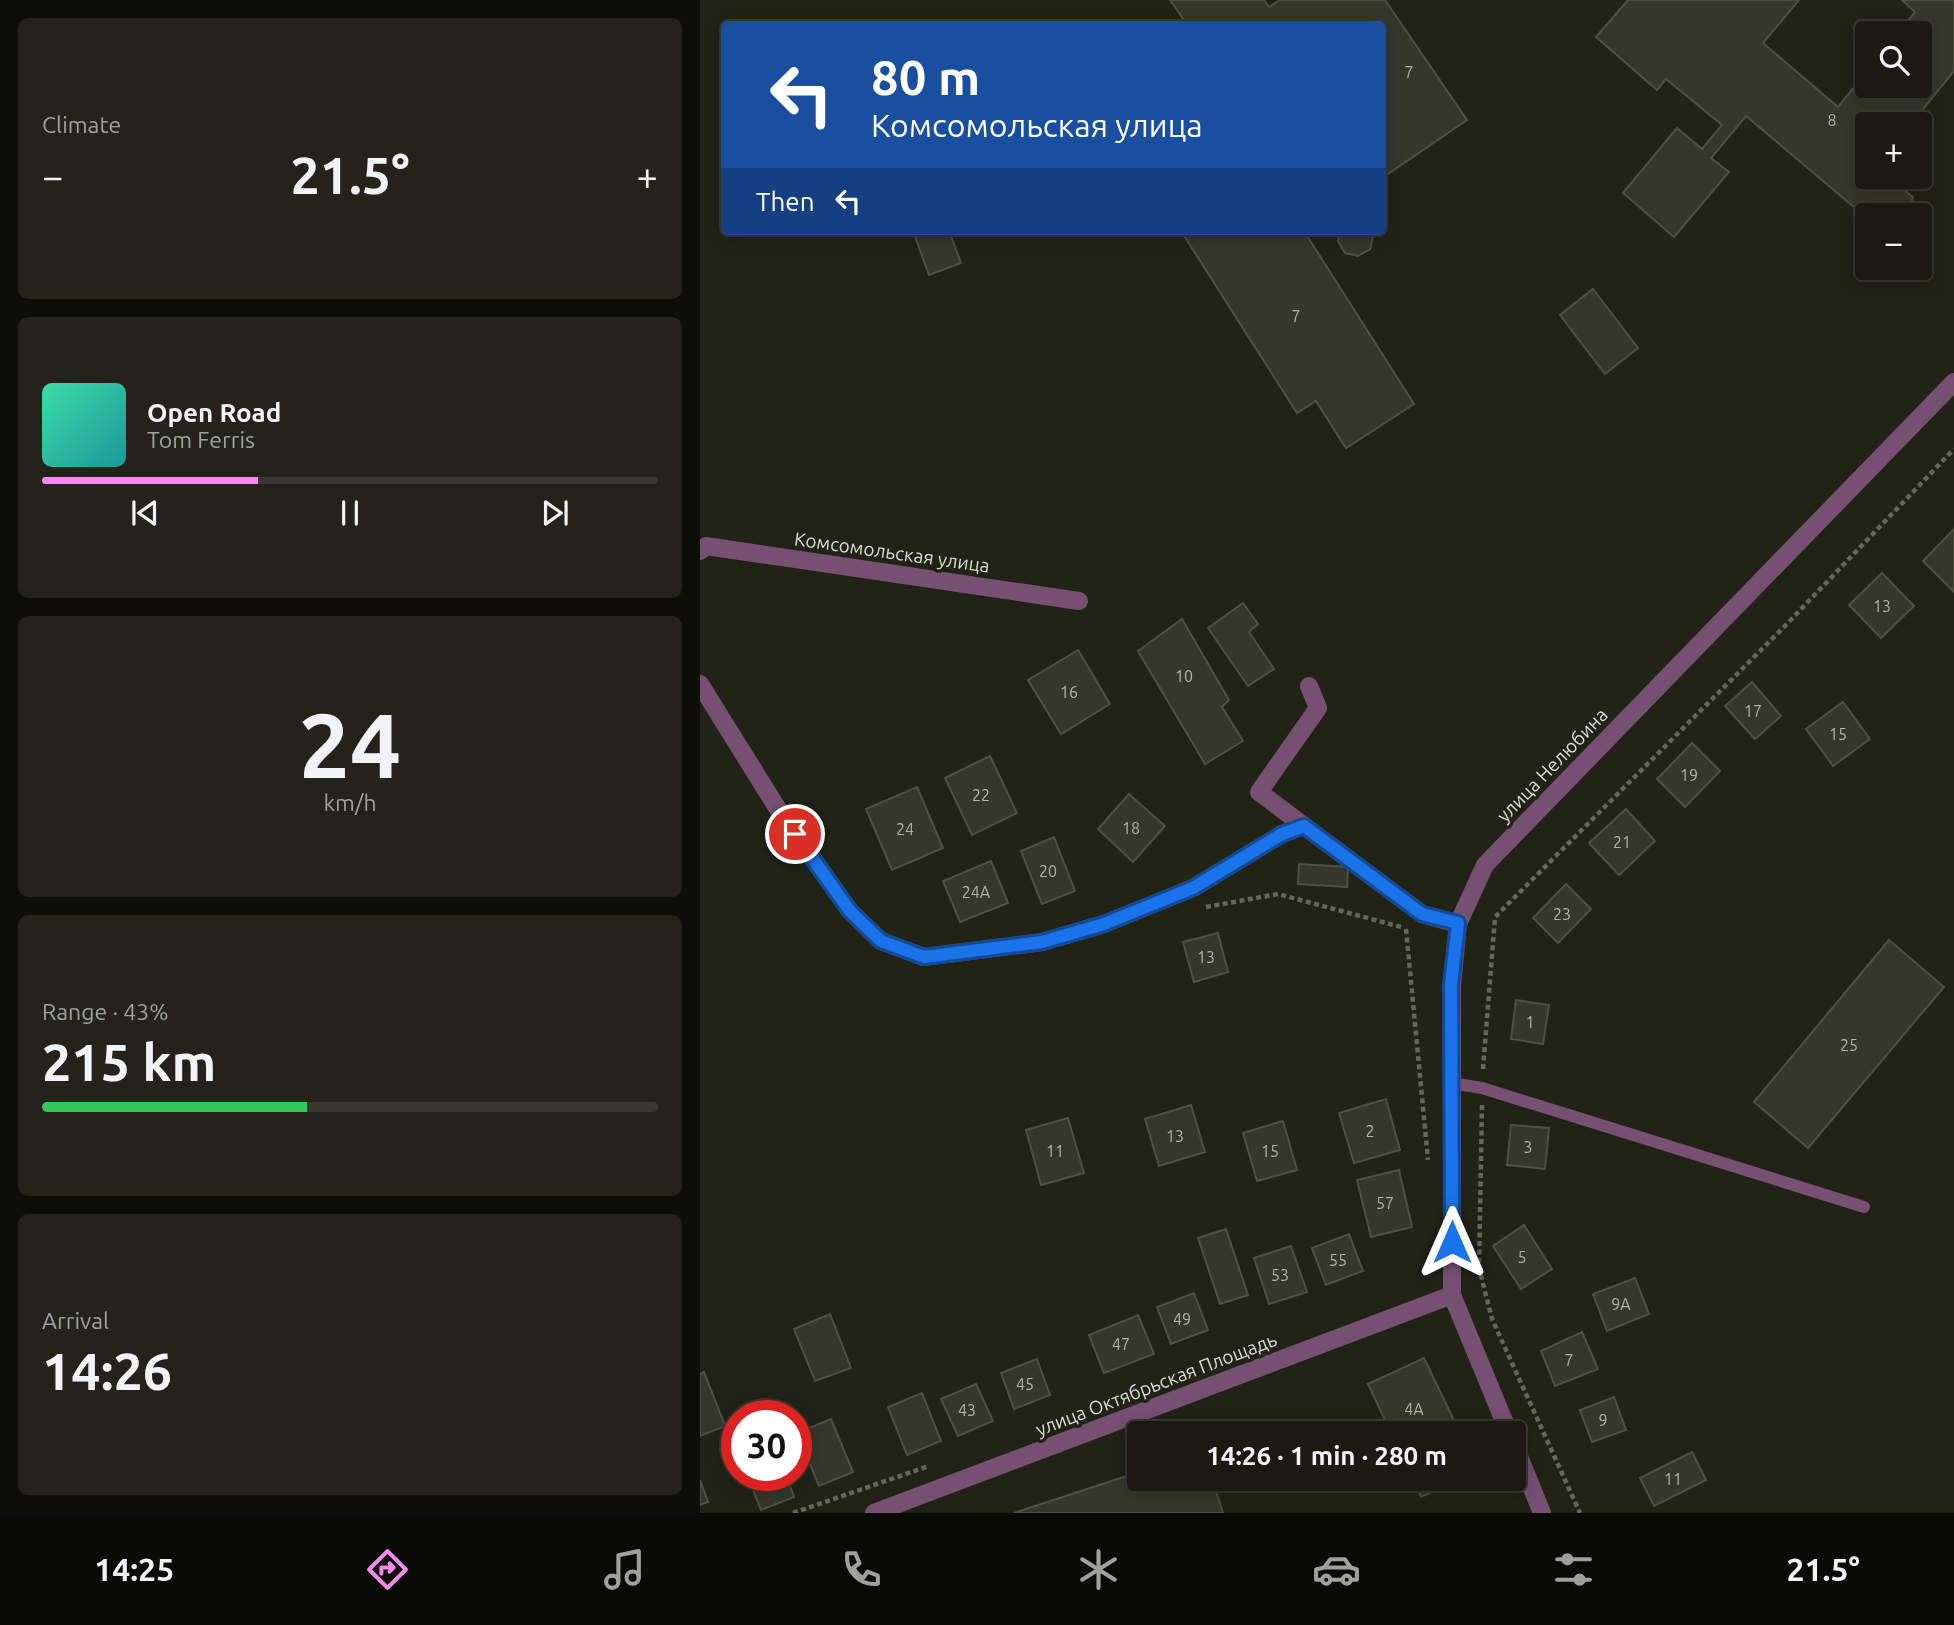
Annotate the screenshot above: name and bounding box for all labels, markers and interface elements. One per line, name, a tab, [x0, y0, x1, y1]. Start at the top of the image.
map controls	[1855, 21, 1932, 280]
button: search	[1855, 21, 1932, 98]
icon: left	[756, 49, 847, 140]
text: 80 m	[871, 49, 980, 104]
house number: 7	[1404, 63, 1414, 81]
text: Комсомольская улица	[871, 107, 1203, 143]
house number: 8	[1827, 111, 1837, 129]
text: Climate	[42, 112, 121, 137]
button: +	[1855, 112, 1932, 189]
text: 21.5°	[290, 146, 410, 204]
text: −	[42, 155, 63, 197]
text: +	[637, 155, 658, 197]
icon: left	[829, 182, 867, 220]
text: Then	[756, 187, 815, 216]
button: −	[1855, 203, 1932, 280]
house number: 7	[1291, 307, 1301, 325]
text: Open Road	[147, 398, 281, 427]
text: Tom Ferris	[147, 427, 255, 452]
icon: previous	[126, 494, 164, 532]
icon: pause	[331, 494, 369, 532]
icon: next	[536, 494, 574, 532]
street label: Комсомольская улица	[793, 527, 991, 577]
house number: 13	[1873, 597, 1891, 615]
house number: 10	[1175, 667, 1193, 685]
house number: 16	[1060, 683, 1078, 701]
text: 24	[299, 693, 401, 795]
house number: 17	[1744, 702, 1762, 720]
street label: улица Нелюбина	[1492, 704, 1612, 826]
house number: 15	[1829, 725, 1847, 743]
house number: 19	[1680, 766, 1698, 784]
house number: 22	[972, 786, 990, 804]
text: km/h	[323, 790, 377, 815]
pin	[765, 804, 825, 864]
icon: arrive	[776, 815, 814, 853]
house number: 18	[1122, 819, 1140, 837]
house number: 24	[896, 820, 914, 838]
house number: 21	[1613, 833, 1631, 851]
house number: 20	[1039, 862, 1057, 880]
house number: 24А	[962, 883, 991, 901]
house number: 23	[1553, 905, 1571, 923]
house number: 13	[1197, 948, 1215, 966]
text: Range · 43%	[42, 999, 169, 1024]
house number: 1	[1525, 1013, 1535, 1031]
text: 215 km	[42, 1033, 216, 1091]
house number: 25	[1840, 1036, 1858, 1054]
house number: 2	[1365, 1122, 1375, 1140]
house number: 13	[1166, 1127, 1184, 1145]
house number: 3	[1523, 1138, 1533, 1156]
house number: 11	[1046, 1142, 1064, 1160]
house number: 15	[1261, 1142, 1279, 1160]
house number: 57	[1376, 1194, 1394, 1212]
position arrow	[1415, 1205, 1489, 1279]
house number: 5	[1517, 1248, 1527, 1266]
house number: 55	[1329, 1251, 1347, 1269]
house number: 53	[1271, 1266, 1289, 1284]
house number: 9А	[1611, 1295, 1631, 1313]
text: Arrival	[42, 1308, 109, 1333]
house number: 49	[1173, 1310, 1191, 1328]
street label: улица Октябрьская Площадь	[1032, 1328, 1280, 1440]
house number: 47	[1112, 1335, 1130, 1353]
text: 14:26	[42, 1342, 172, 1400]
house number: 7	[1564, 1351, 1574, 1369]
house number: 45	[1016, 1375, 1034, 1393]
speed limit sign: 30	[721, 1400, 812, 1491]
house number: 4А	[1404, 1400, 1424, 1418]
house number: 43	[958, 1401, 976, 1419]
house number: 9	[1598, 1411, 1608, 1429]
text: 14:26 · 1 min · 280 m	[1206, 1441, 1447, 1470]
house number: 11	[1664, 1470, 1682, 1488]
icon: directions	[363, 1545, 412, 1594]
icon: music	[600, 1545, 649, 1594]
icon: phone	[837, 1545, 886, 1594]
icon: climate	[1074, 1545, 1123, 1594]
icon: car	[1312, 1545, 1361, 1594]
icon: filters	[1549, 1545, 1598, 1594]
text: 14:25	[94, 1551, 174, 1587]
text: 21.5°	[1786, 1551, 1860, 1587]

